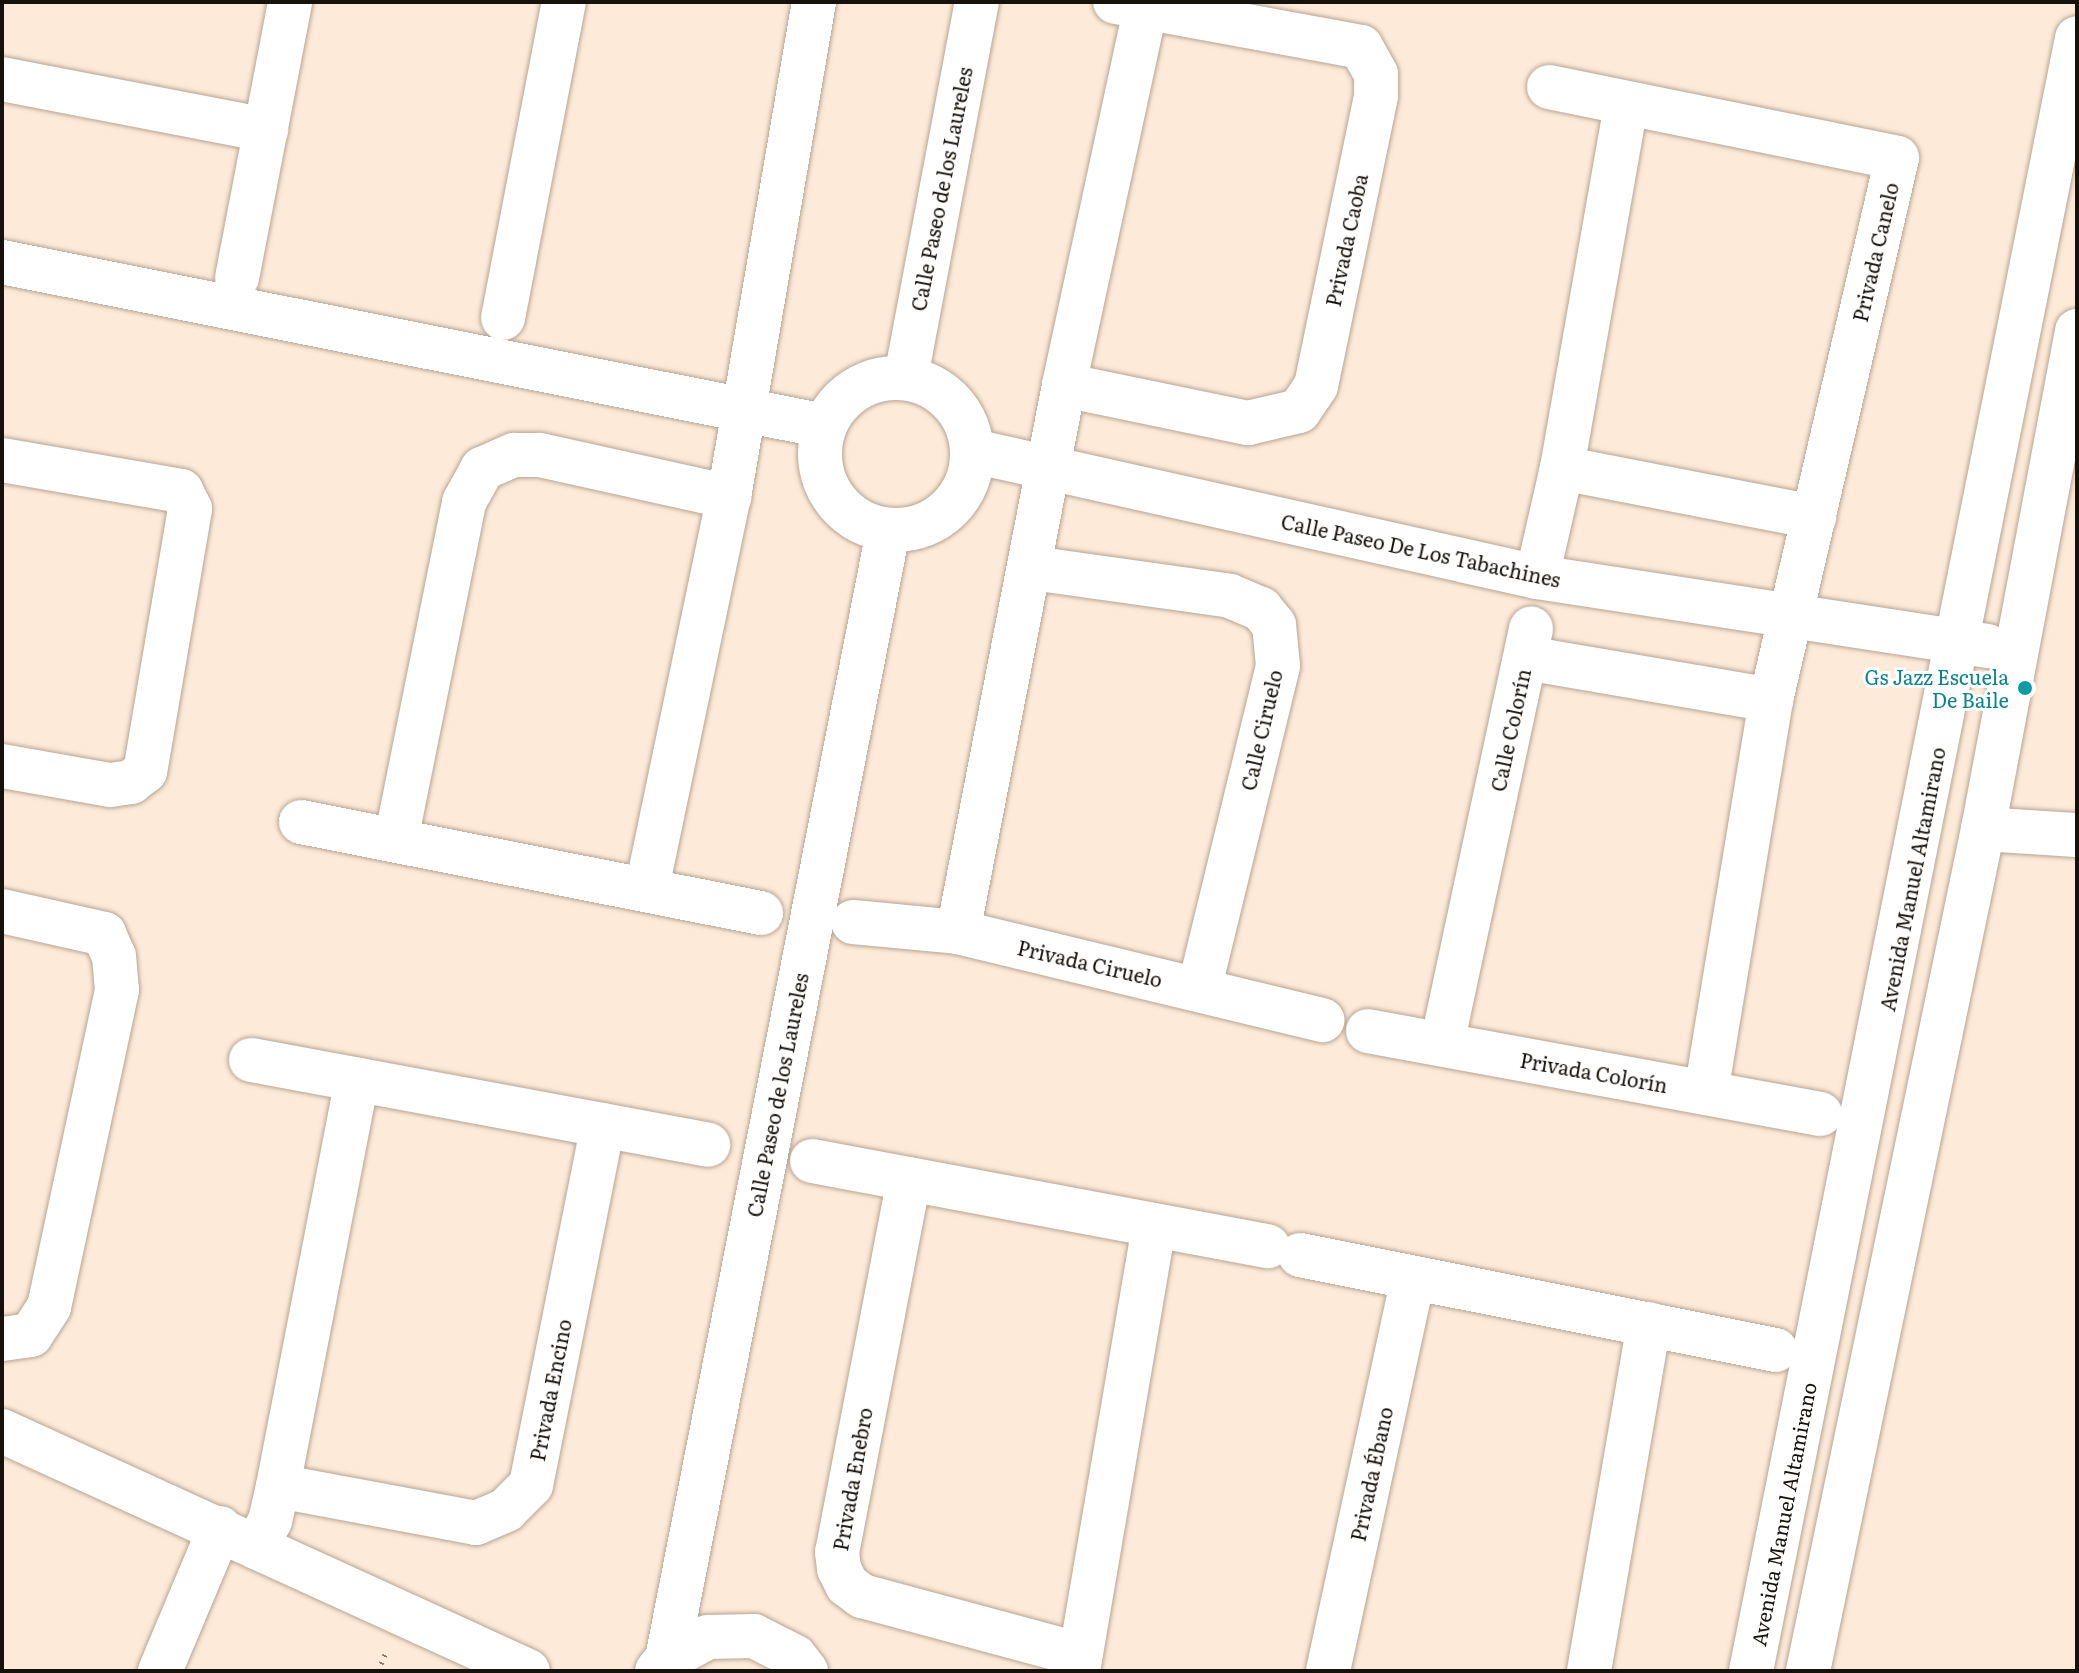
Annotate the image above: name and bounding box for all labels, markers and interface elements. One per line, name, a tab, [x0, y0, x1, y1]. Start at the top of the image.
street label: Calle Paseo de los Laureles	[906, 65, 976, 313]
street label: Privada Caoba	[1320, 171, 1372, 309]
street label: Privada Canelo	[1847, 180, 1903, 324]
street label: Calle Paseo De Los Tabachines	[1279, 509, 1563, 591]
place label: Gs Jazz Escuela De Baile	[1864, 664, 2009, 711]
street label: Calle Colorín	[1485, 666, 1535, 794]
street label: Calle Ciruelo	[1235, 667, 1287, 793]
marker: Gs Jazz Escuela De Baile	[2016, 679, 2034, 697]
street label: Avenida Manuel Altamirano	[1875, 745, 1949, 1013]
street label: Privada Ciruelo	[1015, 935, 1165, 991]
street label: Calle Paseo de los Laureles	[742, 971, 812, 1219]
street label: Privada Colorín	[1518, 1047, 1670, 1097]
street label: Privada Encino	[524, 1317, 576, 1463]
street label: Avenida Manuel Altamirano	[1746, 1380, 1820, 1648]
street label: Privada Enebro	[828, 1405, 876, 1553]
street label: Privada Ébano	[1345, 1405, 1397, 1543]

